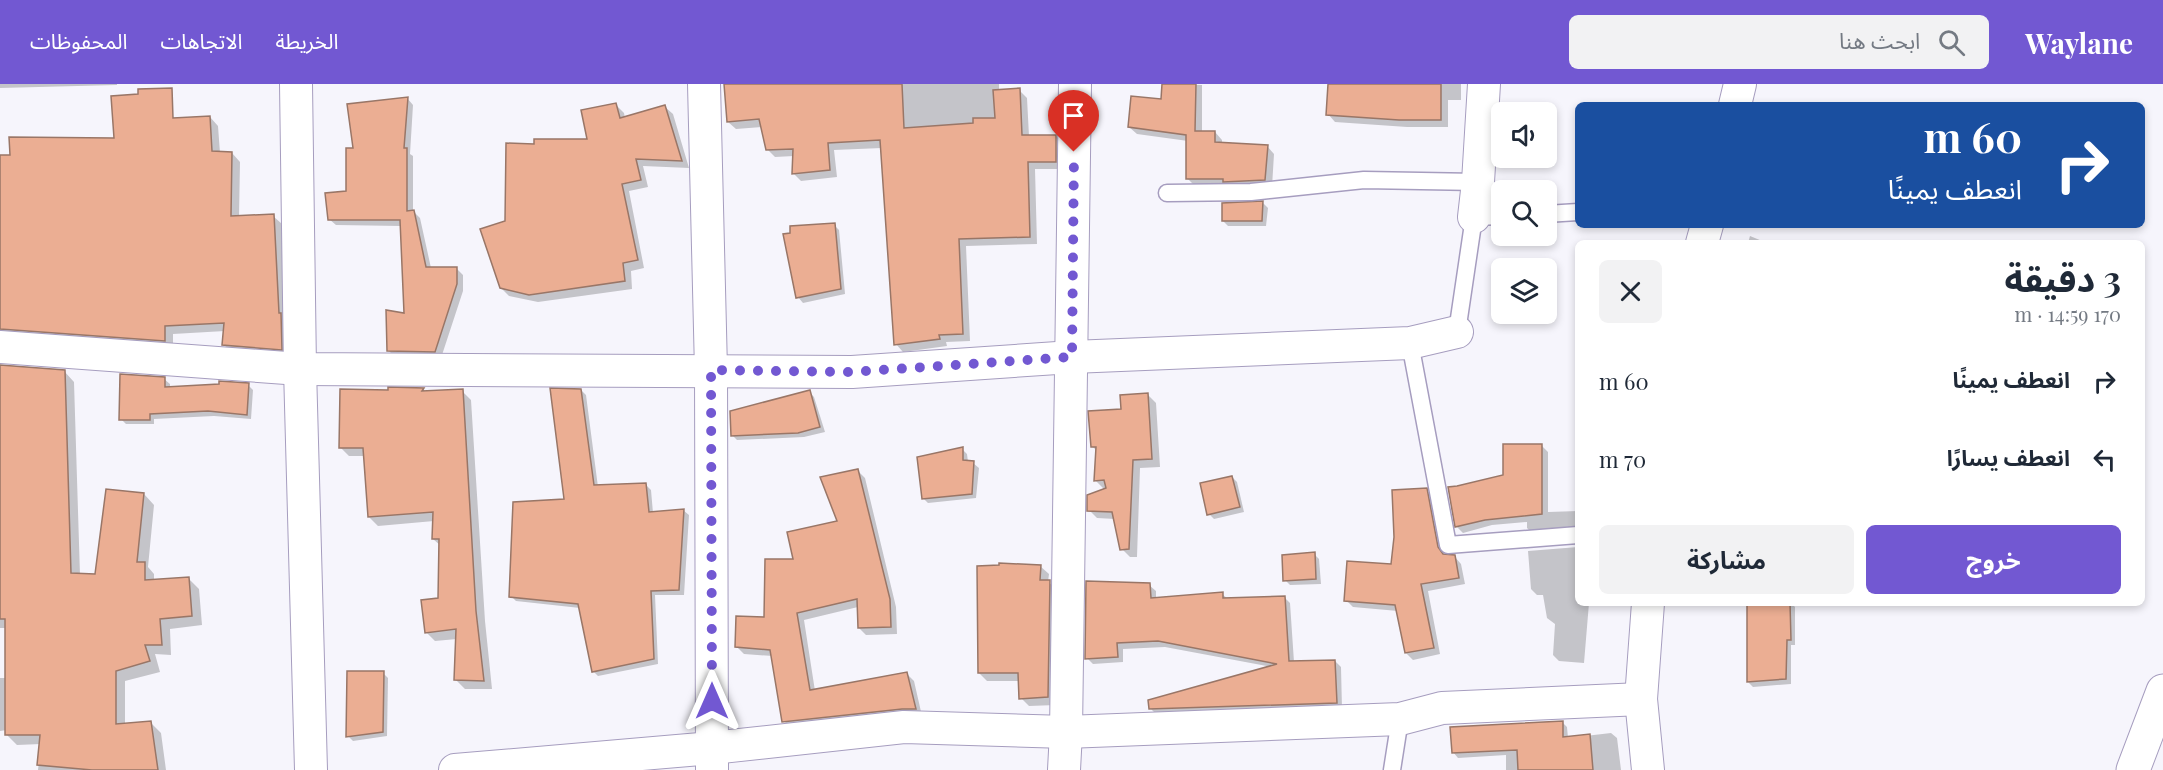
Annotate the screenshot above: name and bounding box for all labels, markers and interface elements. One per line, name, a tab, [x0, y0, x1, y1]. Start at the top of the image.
search box	[1569, 15, 1989, 69]
text: Waylane	[2025, 24, 2133, 61]
text: ابحث هنا	[1839, 25, 1920, 55]
text: المحفوظات	[30, 26, 127, 54]
text: الاتجاهات	[160, 26, 242, 54]
text: الخريطة	[275, 26, 338, 54]
icon: search	[1935, 26, 1968, 59]
pin	[1048, 90, 1099, 152]
icon: arrive	[1057, 99, 1090, 132]
map controls	[1491, 102, 1557, 324]
button: sound	[1491, 102, 1557, 168]
text: 60 m	[1924, 108, 2022, 164]
icon: right	[2043, 126, 2121, 204]
text: انعطف يمينًا	[1888, 170, 2022, 206]
button: search	[1491, 180, 1557, 246]
text: 3 دقيقة	[2004, 253, 2121, 301]
button: layers	[1491, 258, 1557, 324]
button: close	[1599, 260, 1662, 323]
text: 170 m · 14:59	[2014, 300, 2121, 327]
text: انعطف يمينًا	[1952, 364, 2070, 394]
icon: right	[2088, 365, 2121, 398]
text: 60 m	[1599, 366, 1649, 396]
text: انعطف يسارًا	[1947, 442, 2070, 472]
icon: left	[2088, 443, 2121, 476]
text: 70 m	[1599, 444, 1646, 474]
button: مشاركة	[1599, 525, 1854, 594]
button: خروج	[1866, 525, 2121, 594]
position arrow	[680, 669, 744, 733]

